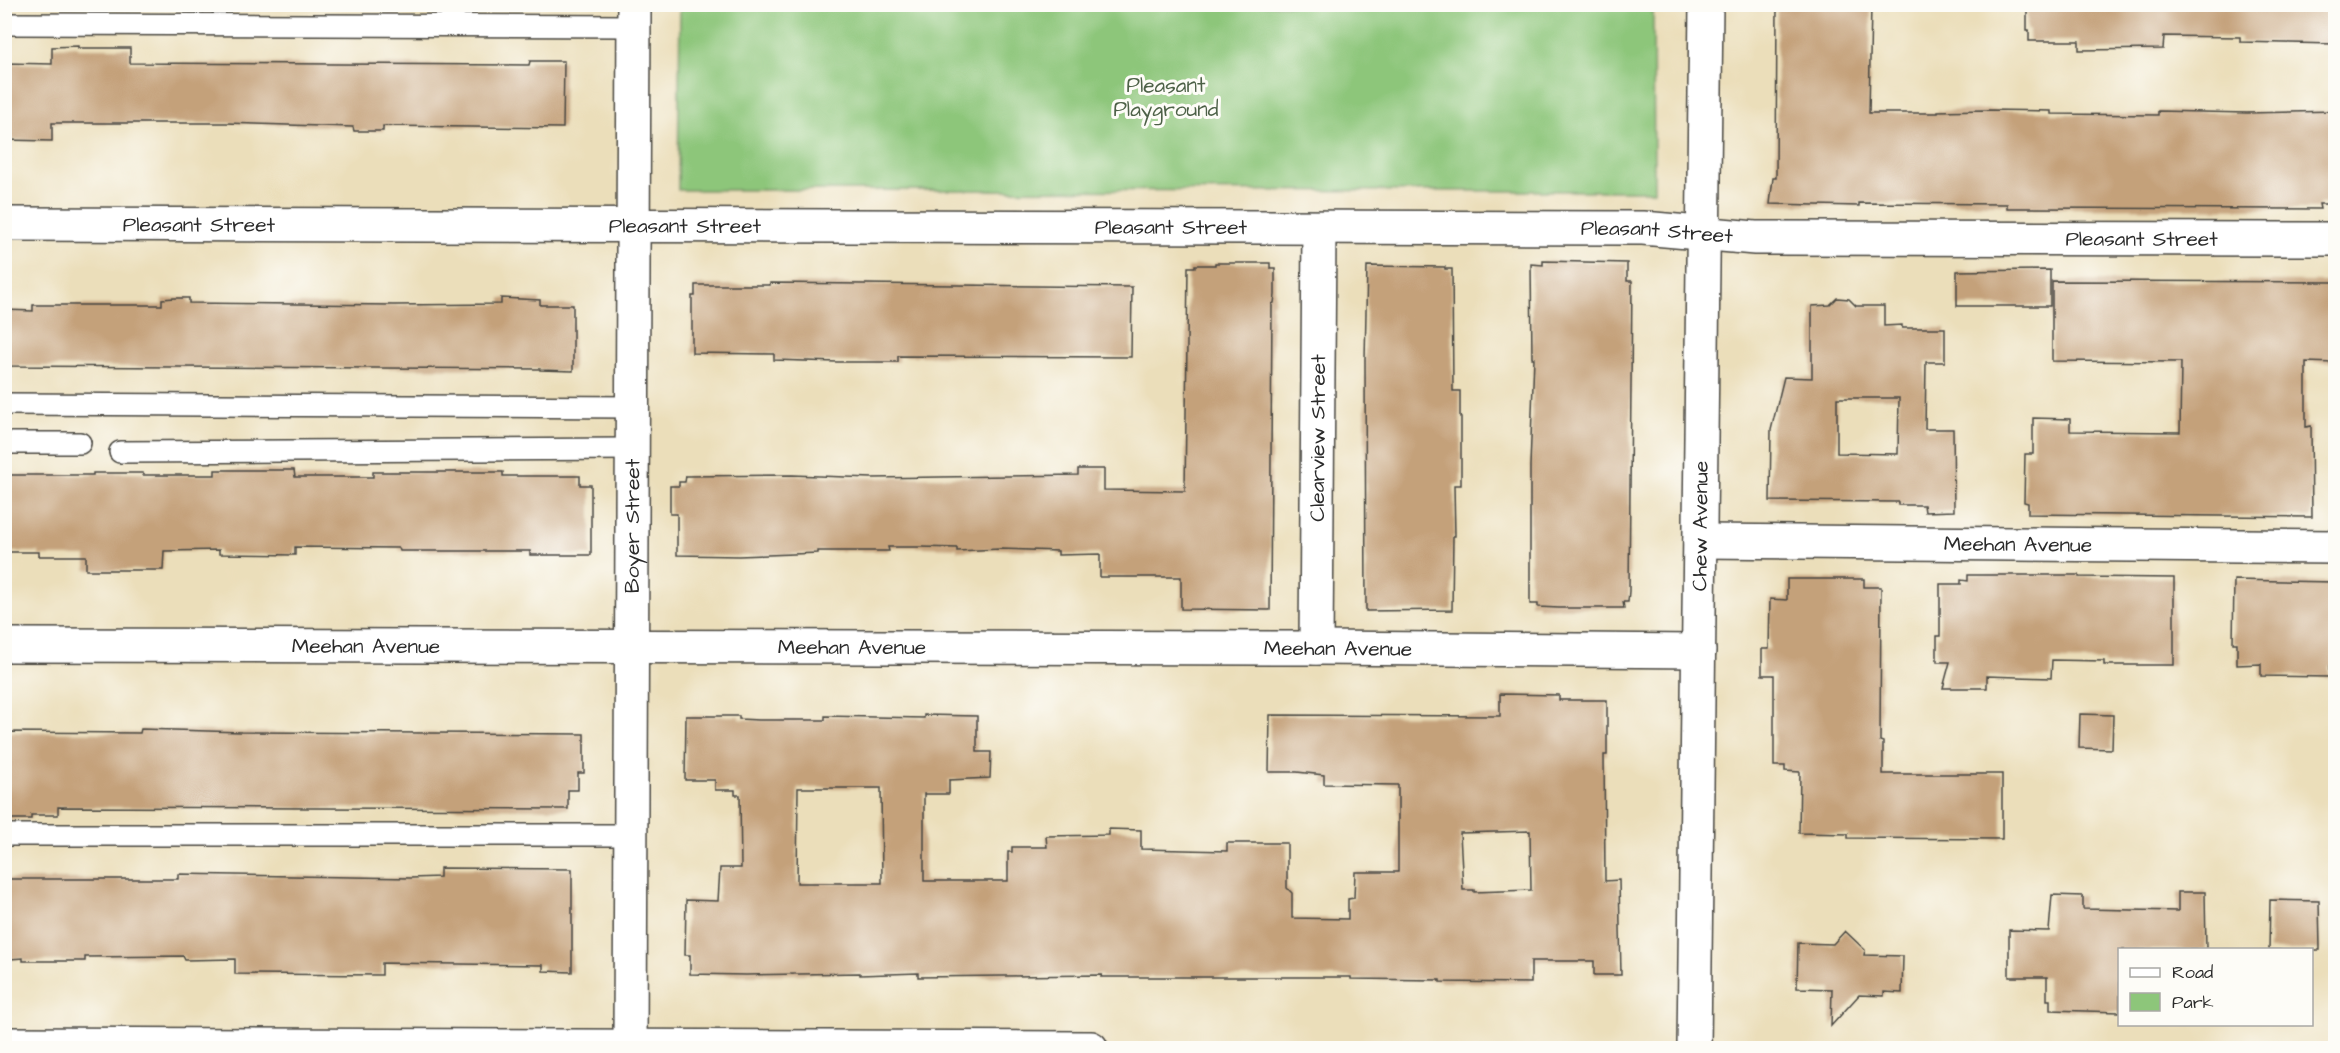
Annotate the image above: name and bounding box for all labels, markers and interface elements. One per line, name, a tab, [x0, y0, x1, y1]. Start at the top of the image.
park label: Pleasant Playground	[1113, 71, 1219, 126]
street label: Pleasant Street	[123, 210, 276, 239]
street label: Pleasant Street	[609, 211, 762, 240]
street label: Pleasant Street	[1095, 212, 1248, 242]
street label: Pleasant Street	[1581, 213, 1735, 251]
street label: Pleasant Street	[2065, 224, 2218, 253]
street label: Clearview Street	[1302, 354, 1333, 522]
street label: Boyer Street	[617, 458, 648, 593]
street label: Chew Avenue	[1685, 461, 1715, 591]
street label: Meehan Avenue	[1944, 529, 2092, 559]
street label: Meehan Avenue	[292, 631, 440, 660]
street label: Meehan Avenue	[778, 632, 926, 662]
street label: Meehan Avenue	[1264, 633, 1412, 663]
legend	[2118, 948, 2313, 1026]
text: Road	[2172, 960, 2213, 985]
text: Park	[2172, 990, 2214, 1015]

